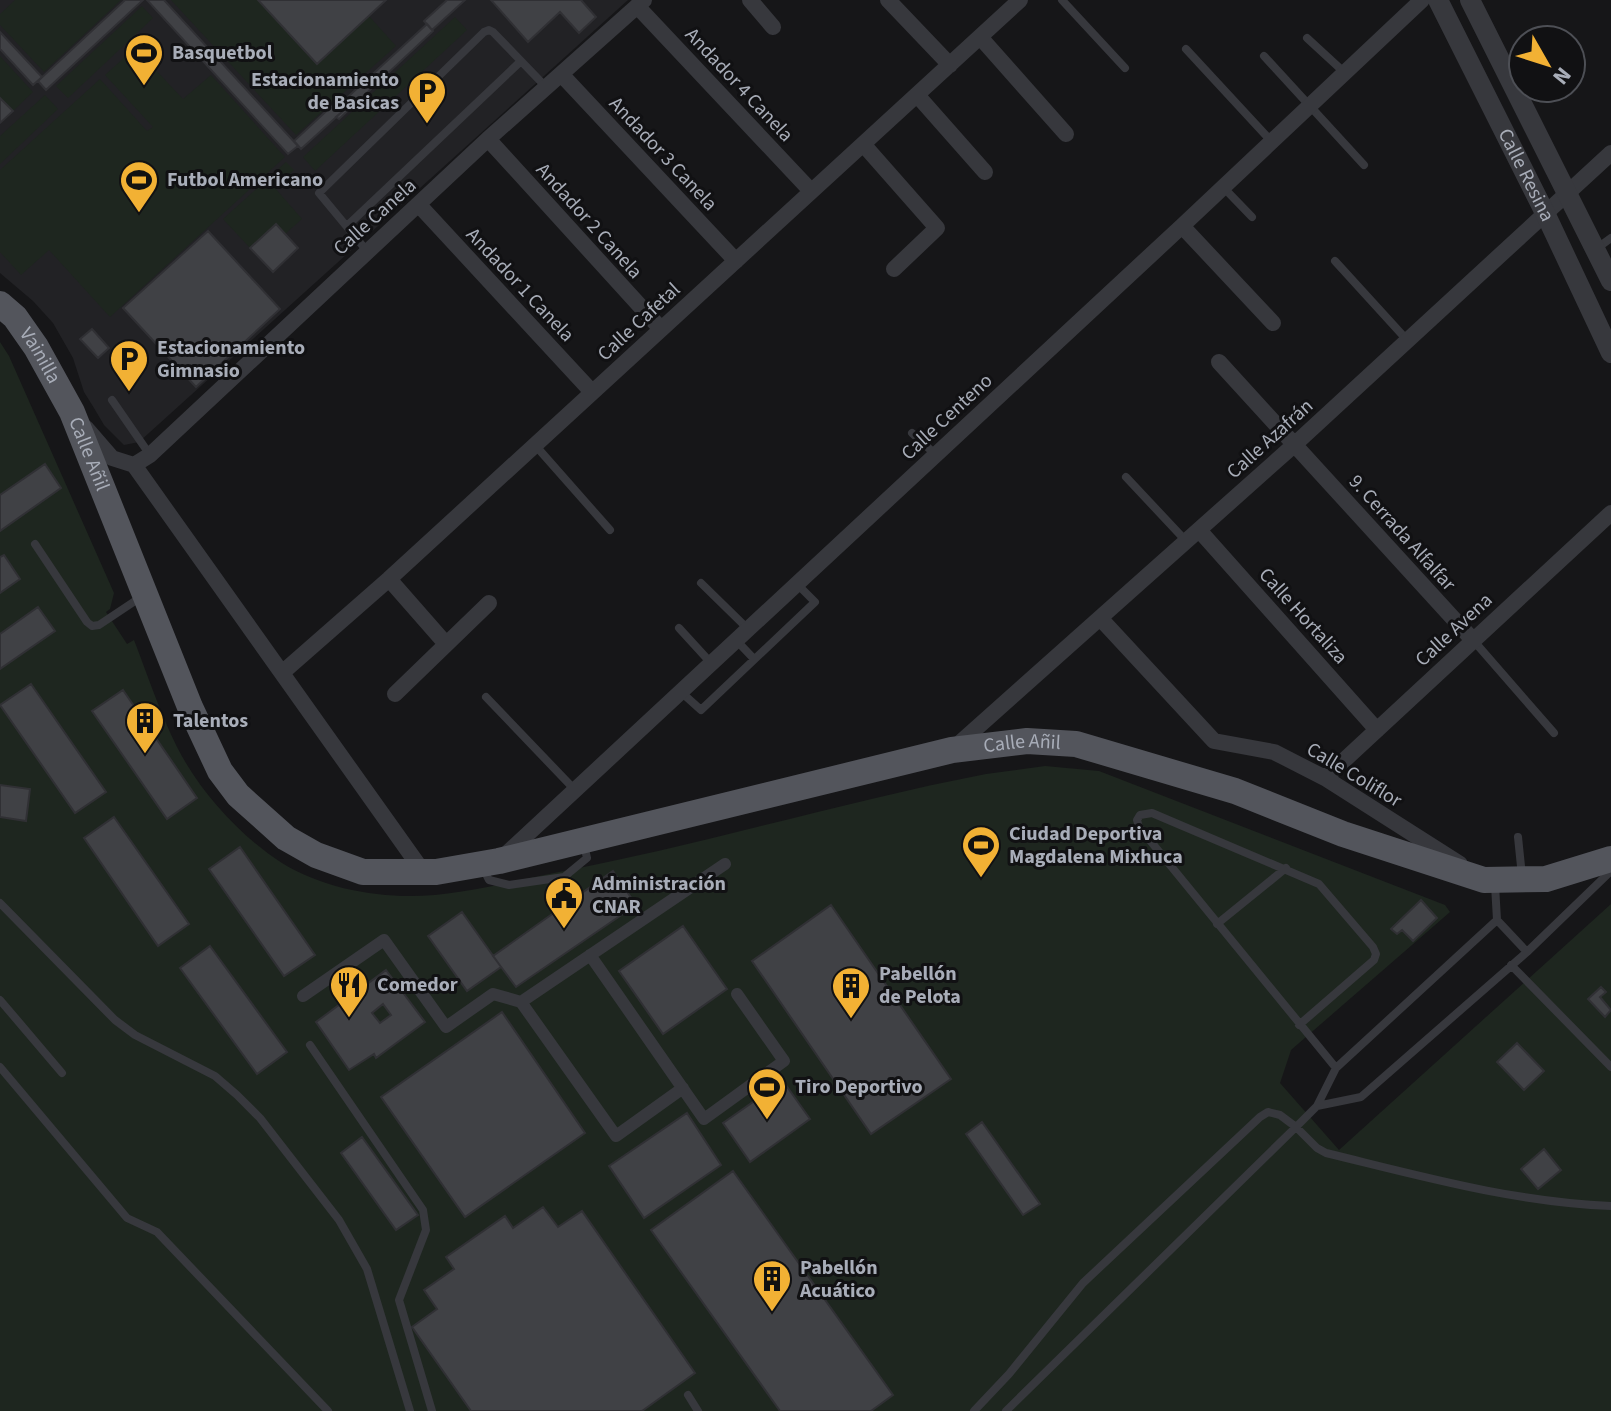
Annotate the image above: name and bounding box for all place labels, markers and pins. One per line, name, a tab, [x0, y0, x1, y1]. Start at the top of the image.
sports icon: Basquetbol	[123, 32, 165, 87]
place label: Basquetbol	[172, 39, 273, 67]
place label: Estacionamiento de Basicas	[251, 66, 399, 117]
parking icon: Estacionamiento de Basicas	[406, 70, 448, 125]
sports icon: Futbol Americano	[118, 159, 160, 214]
place label: Futbol Americano	[167, 166, 323, 194]
place label: Estacionamiento Gimnasio	[157, 334, 305, 385]
parking icon: Estacionamiento Gimnasio	[108, 338, 150, 393]
building icon: Talentos	[124, 700, 166, 755]
place label: Talentos	[173, 707, 248, 735]
place label: Ciudad Deportiva Magdalena Mixhuca	[1009, 820, 1183, 871]
sports icon: Ciudad Deportiva Magdalena Mixhuca	[960, 824, 1002, 879]
place label: Administración CNAR	[591, 870, 726, 921]
public building icon: Administración CNAR	[543, 875, 585, 930]
place label: Pabellón de Pelota	[879, 960, 961, 1011]
restaurant icon: Comedor	[328, 964, 370, 1019]
building icon: Pabellón de Pelota	[830, 965, 872, 1020]
place label: Comedor	[377, 971, 458, 999]
sports icon: Tiro Deportivo	[746, 1066, 788, 1121]
place label: Tiro Deportivo	[795, 1073, 923, 1101]
place label: Pabellón Acuático	[799, 1254, 878, 1305]
building icon: Pabellón Acuático	[751, 1258, 793, 1313]

